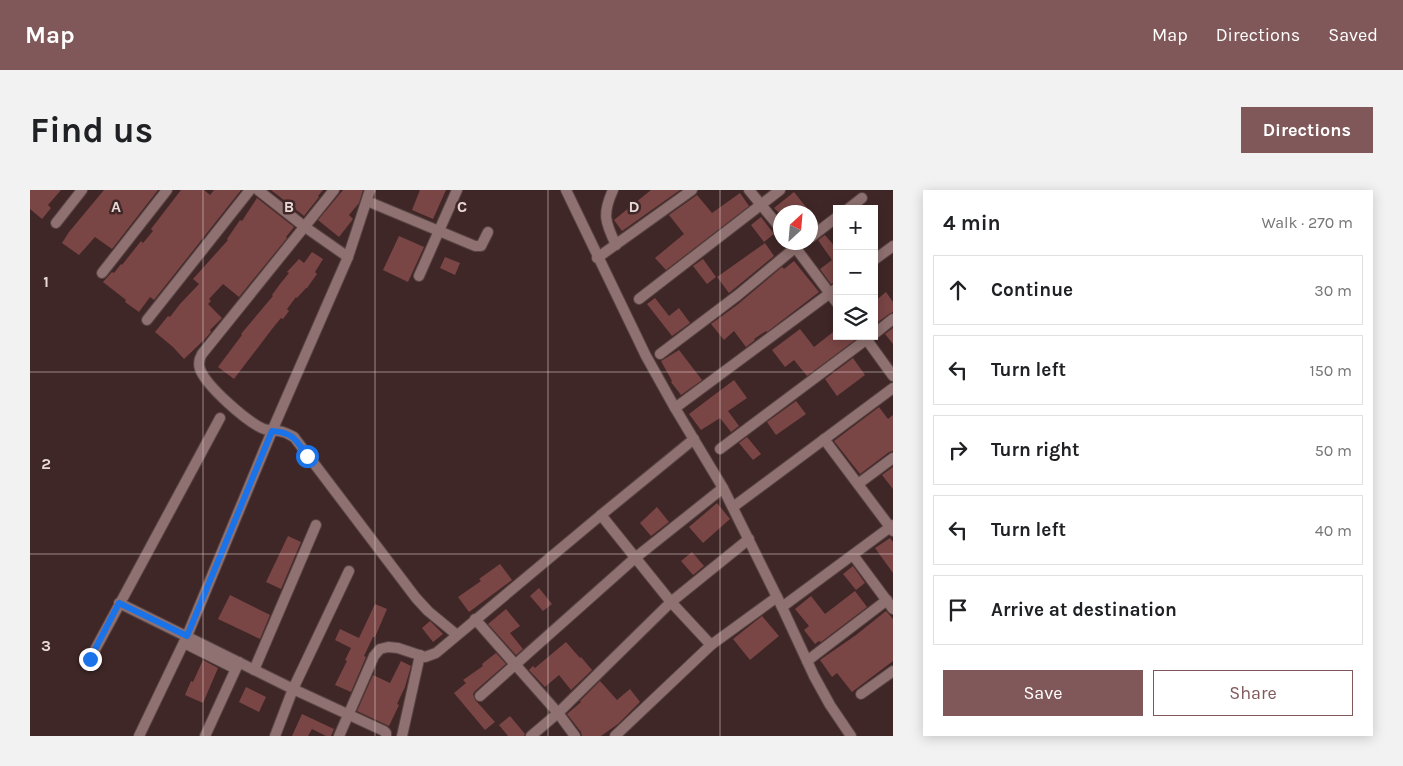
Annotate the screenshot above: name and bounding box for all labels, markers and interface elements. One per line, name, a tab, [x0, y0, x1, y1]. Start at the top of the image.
text: Map	[25, 21, 75, 49]
text: Map	[1152, 24, 1188, 46]
text: Directions	[1216, 24, 1300, 46]
text: Saved	[1328, 24, 1378, 46]
button: Directions	[1241, 107, 1373, 153]
text: Find us	[30, 110, 153, 151]
text: A	[111, 197, 121, 216]
text: B	[284, 197, 294, 216]
text: C	[457, 197, 467, 216]
text: D	[629, 197, 640, 216]
north arrow	[773, 205, 818, 250]
map controls	[833, 205, 878, 340]
button: +	[833, 205, 878, 250]
text: 4 min	[943, 211, 1001, 235]
text: Walk · 270 m	[1261, 213, 1353, 232]
button: −	[833, 250, 878, 295]
text: 1	[43, 272, 49, 291]
icon: ahead	[944, 276, 972, 304]
text: Continue	[991, 279, 1073, 301]
text: 30 m	[1314, 281, 1352, 300]
button: layers	[833, 295, 878, 340]
icon: left	[944, 356, 972, 384]
text: Turn left	[991, 359, 1066, 381]
text: 150 m	[1309, 361, 1352, 380]
icon: right	[944, 436, 972, 464]
text: Turn right	[991, 439, 1080, 461]
text: 50 m	[1315, 441, 1352, 460]
route start	[296, 445, 319, 468]
text: 2	[41, 454, 51, 473]
icon: left	[944, 516, 972, 544]
text: Turn left	[991, 519, 1066, 541]
text: 40 m	[1315, 521, 1352, 540]
icon: arrive	[944, 596, 972, 624]
text: Arrive at destination	[991, 599, 1177, 621]
text: 3	[41, 636, 51, 655]
route end	[79, 648, 102, 671]
button: Save	[943, 670, 1143, 716]
button: Share	[1153, 670, 1353, 716]

